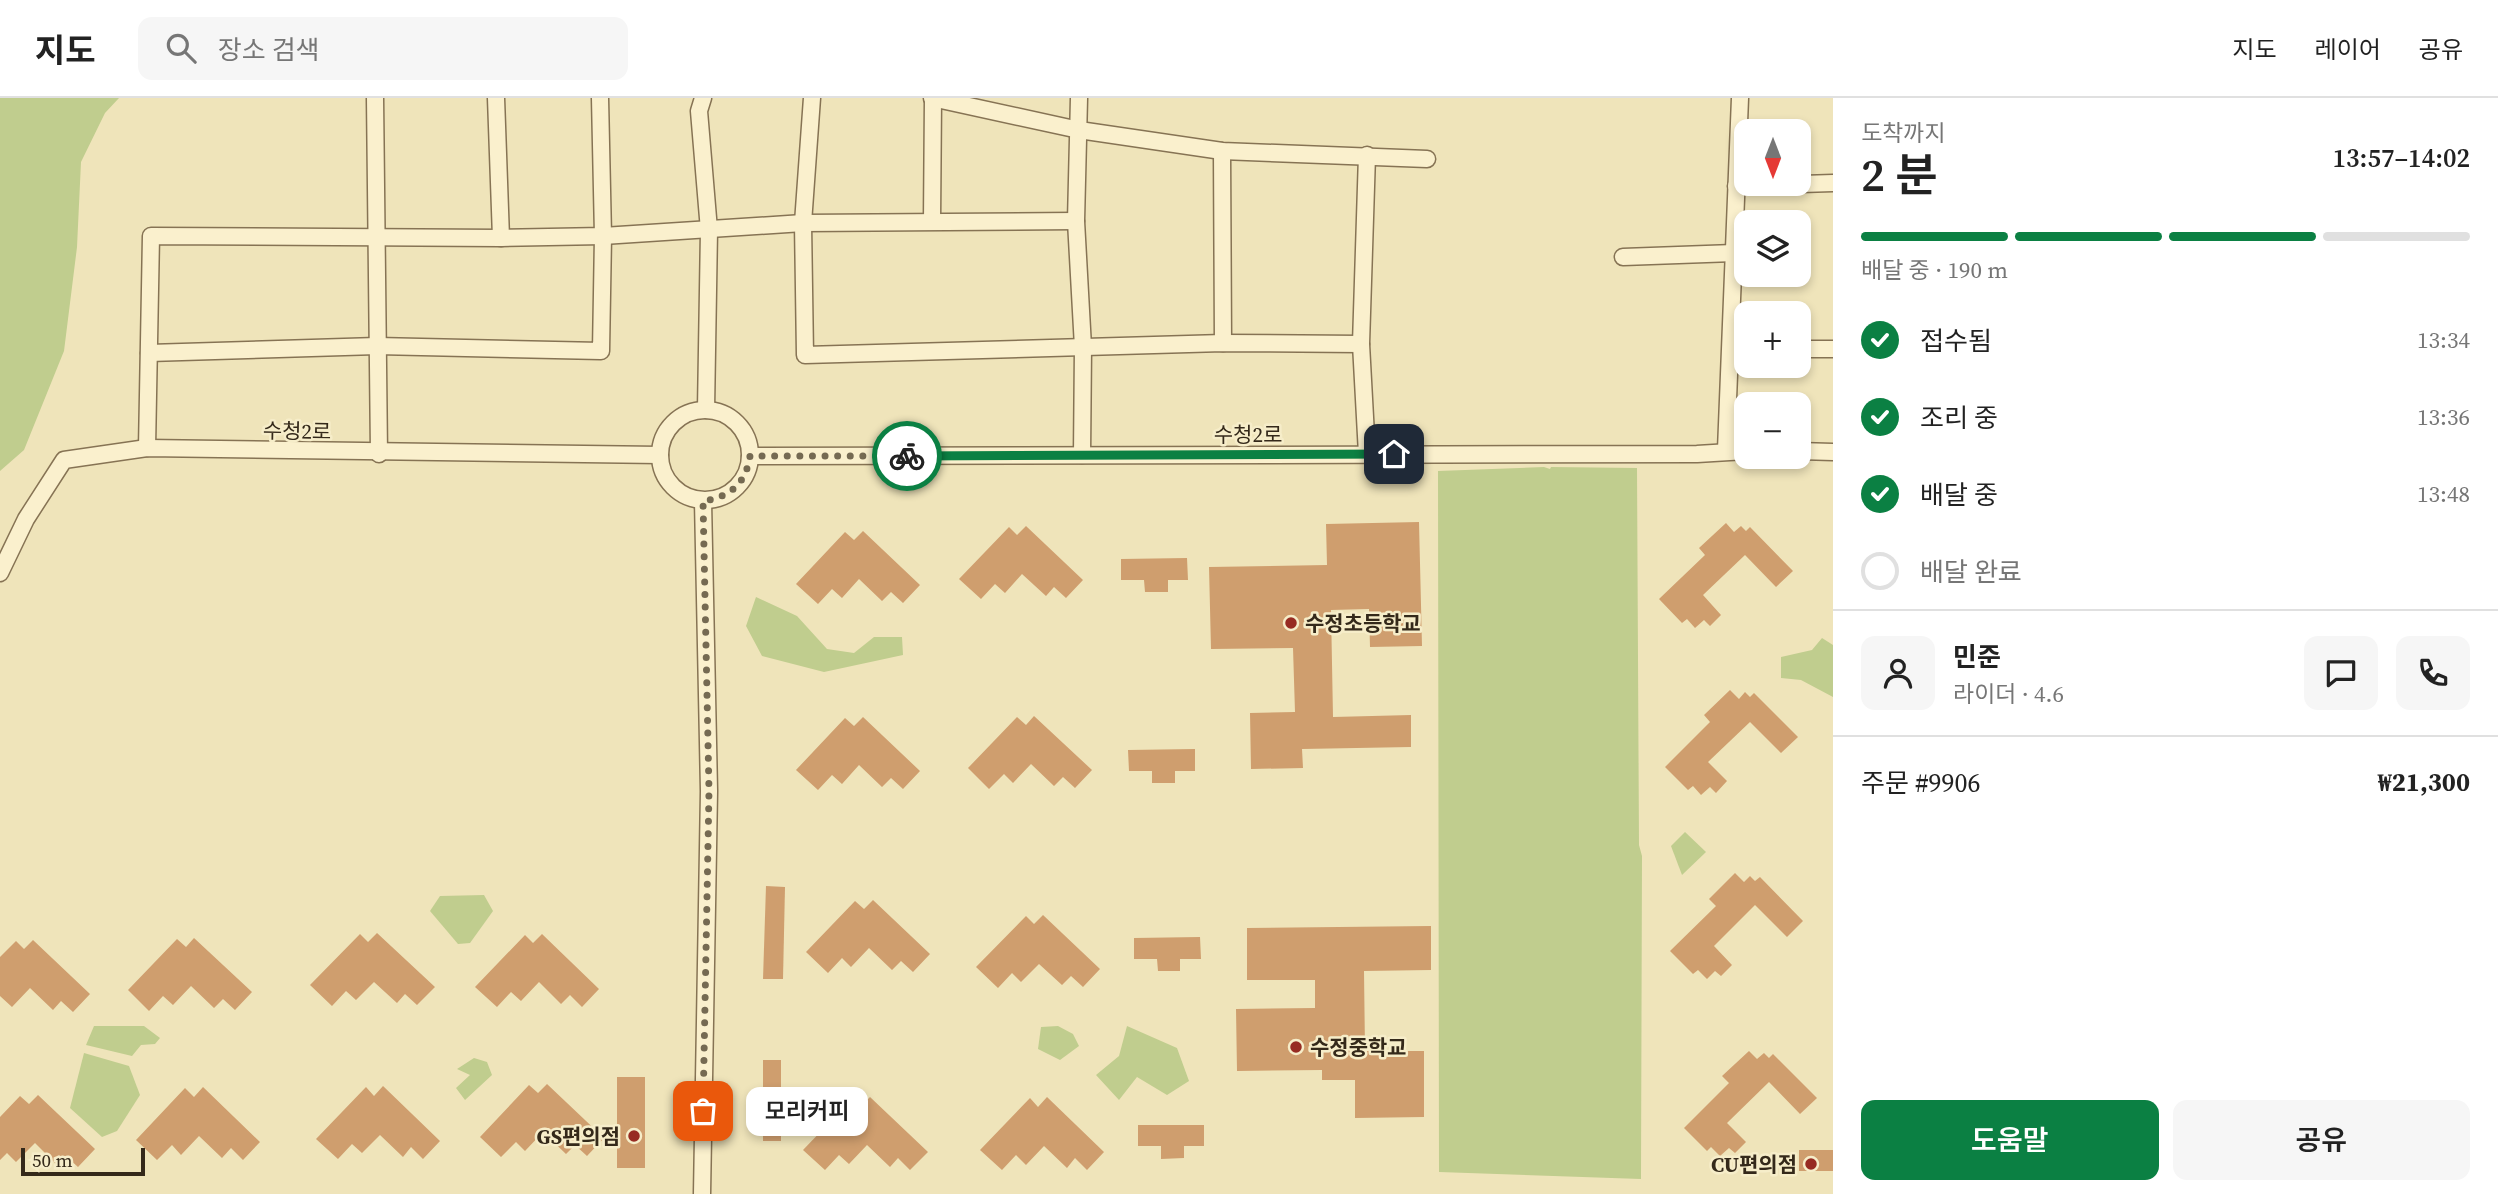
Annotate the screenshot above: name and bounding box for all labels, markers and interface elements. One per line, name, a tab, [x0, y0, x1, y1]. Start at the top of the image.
search box	[138, 17, 628, 80]
text: 지도	[35, 28, 96, 73]
icon: search	[162, 29, 200, 67]
text: 장소 검색	[218, 32, 319, 68]
text: 지도	[2232, 33, 2277, 66]
text: 레이어	[2315, 33, 2381, 66]
text: 공유	[2419, 33, 2463, 66]
text: 도착까지	[1861, 117, 1946, 149]
north arrow	[1734, 119, 1811, 196]
map controls	[1734, 119, 1811, 469]
text: 13:57–14:02	[2333, 140, 2470, 176]
text: 2 분	[1861, 143, 1938, 206]
button: layers	[1734, 210, 1811, 287]
text: 배달 중 · 190 m	[1861, 254, 2008, 286]
button: +	[1734, 301, 1811, 378]
icon: check	[1861, 321, 1899, 359]
text: 접수됨	[1920, 323, 1992, 359]
text: 13:34	[2417, 324, 2470, 356]
button: −	[1734, 392, 1811, 469]
icon: check	[1861, 398, 1899, 436]
text: 조리 중	[1920, 400, 1998, 436]
text: 13:36	[2417, 401, 2470, 433]
street label: 수청2로	[263, 416, 331, 446]
street label: 수청2로	[1214, 420, 1282, 449]
courier	[872, 421, 942, 491]
pin	[1364, 424, 1424, 484]
icon: home	[1375, 435, 1413, 473]
icon: bike	[888, 437, 926, 475]
icon: check	[1861, 475, 1899, 513]
text: 배달 중	[1920, 477, 1998, 513]
text: 13:48	[2417, 478, 2470, 510]
text: 배달 완료	[1920, 554, 2022, 590]
place label: 수정초등학교	[1305, 609, 1421, 638]
marker: 수정초등학교	[1283, 615, 1299, 631]
button: person	[1861, 636, 1935, 710]
button: chat	[2304, 636, 2378, 710]
button: phone	[2396, 636, 2470, 710]
text: 민준	[1953, 639, 2001, 675]
text: 라이더 · 4.6	[1953, 678, 2064, 710]
text: ₩21,300	[2378, 764, 2470, 800]
text: 주문 #9906	[1861, 765, 1981, 801]
place label: 수정중학교	[1310, 1033, 1407, 1062]
marker: 수정중학교	[1288, 1039, 1304, 1055]
pin	[673, 1081, 733, 1141]
callout: 모리커피	[745, 1086, 868, 1136]
icon: bag	[684, 1092, 722, 1130]
text: 모리커피	[765, 1095, 849, 1127]
button: 도움말	[1861, 1100, 2159, 1180]
button: 공유	[2173, 1100, 2470, 1180]
place label: GS편의점	[537, 1122, 620, 1151]
marker: GS편의점	[626, 1128, 642, 1144]
scale bar	[21, 1145, 145, 1177]
text: 50 m	[32, 1147, 73, 1173]
place label: CU편의점	[1711, 1150, 1797, 1179]
marker: CU편의점	[1803, 1156, 1819, 1172]

